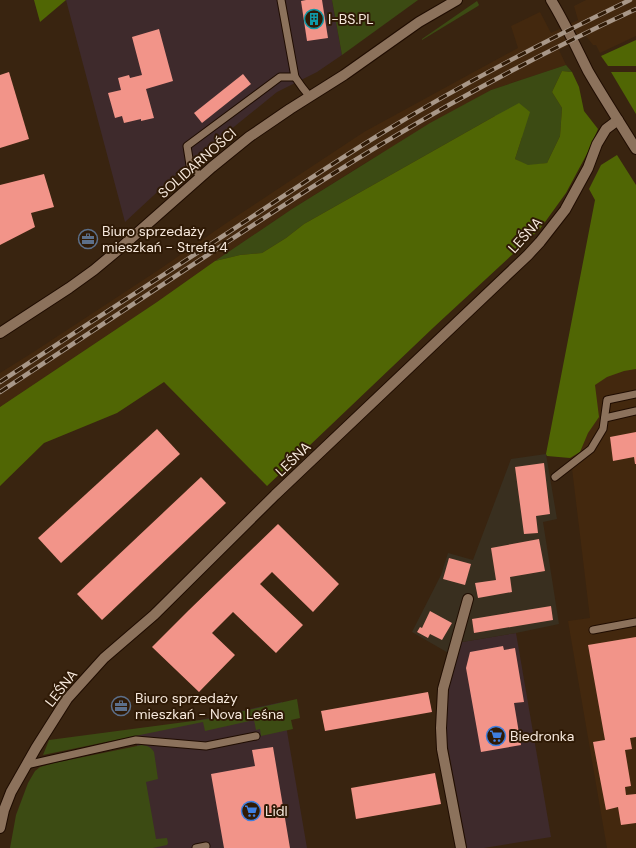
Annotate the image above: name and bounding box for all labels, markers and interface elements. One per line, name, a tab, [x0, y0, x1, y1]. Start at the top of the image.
building icon: I-BS.PL	[303, 8, 325, 30]
place label: I-BS.PL	[328, 10, 374, 28]
street label: SOLIDARNOŚCI	[154, 124, 240, 202]
street label: LEŚNA	[504, 213, 546, 257]
place label: Biuro sprzedaży mieszkań - Strefa 4	[102, 222, 228, 256]
office icon: Biuro sprzedaży mieszkań - Strefa 4	[77, 228, 99, 250]
street label: LEŚNA	[272, 438, 314, 480]
street label: LEŚNA	[41, 666, 81, 710]
place label: Biuro sprzedaży mieszkań - Nova Leśna	[135, 689, 284, 723]
office icon: Biuro sprzedaży mieszkań - Nova Leśna	[110, 695, 132, 717]
supermarket icon: Biedronka	[485, 725, 507, 747]
place label: Biedronka	[510, 727, 574, 745]
supermarket icon: Lidl	[240, 800, 262, 822]
place label: Lidl	[265, 802, 288, 820]

